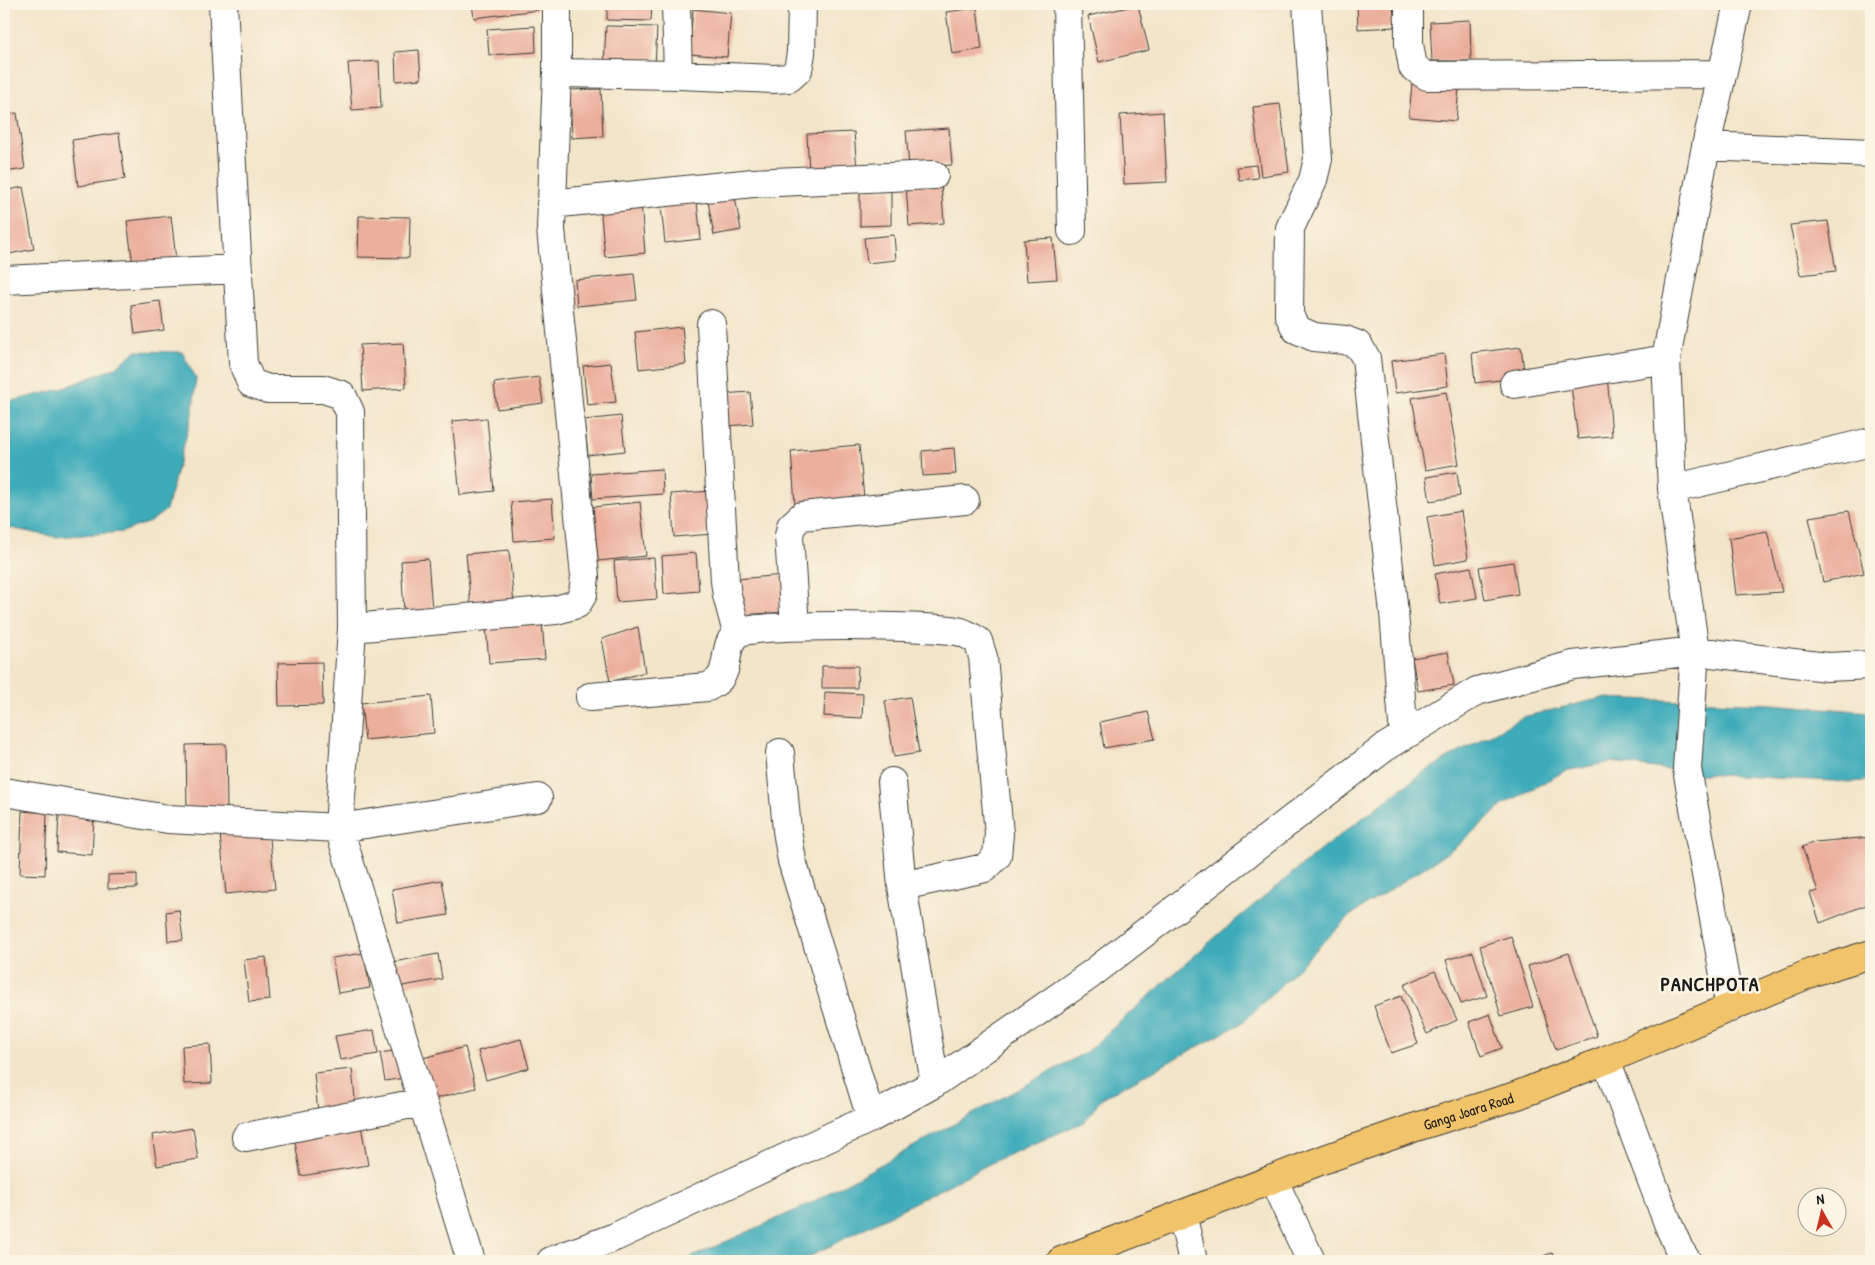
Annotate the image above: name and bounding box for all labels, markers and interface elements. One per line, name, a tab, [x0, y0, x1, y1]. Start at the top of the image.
district label: PANCHPOTA	[1660, 970, 1760, 997]
street label: Ganga Joara Road	[1420, 1087, 1516, 1135]
north arrow	[1798, 1188, 1848, 1238]
text: N	[1815, 1189, 1826, 1209]

